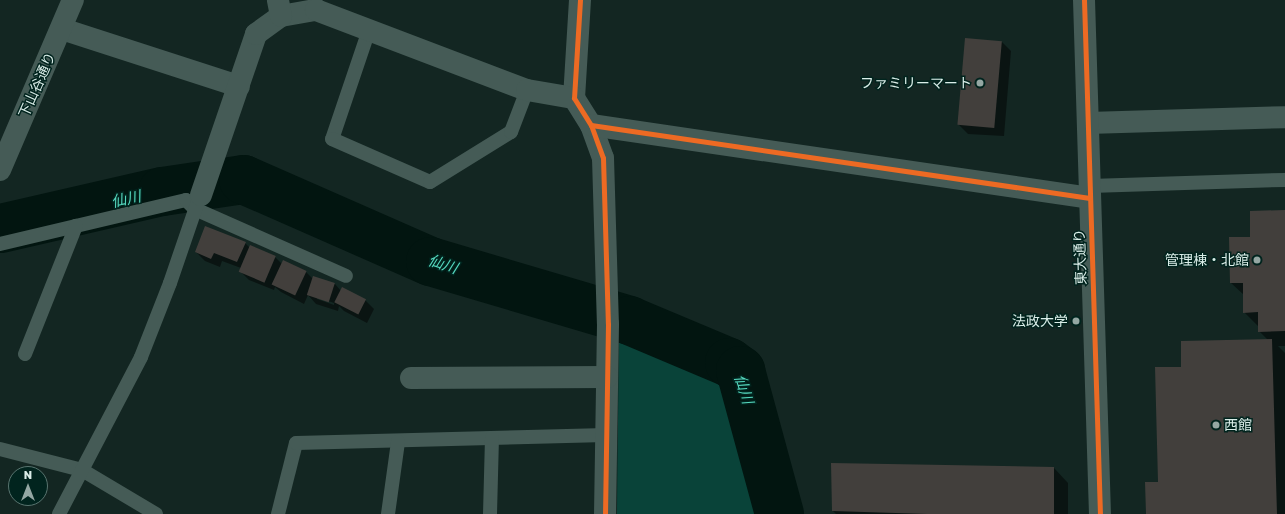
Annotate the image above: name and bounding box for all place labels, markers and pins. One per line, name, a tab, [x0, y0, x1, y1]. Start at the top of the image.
place label: ファミリーマート	[860, 75, 972, 91]
marker: ファミリーマート	[975, 78, 985, 88]
place label: 管理棟・北館	[1165, 252, 1249, 268]
marker: 管理棟・北館	[1252, 255, 1262, 265]
place label: 法政大学	[1012, 313, 1068, 329]
marker: 法政大学	[1071, 316, 1081, 326]
place label: 西館	[1224, 417, 1252, 433]
marker: 西館	[1211, 420, 1221, 430]

